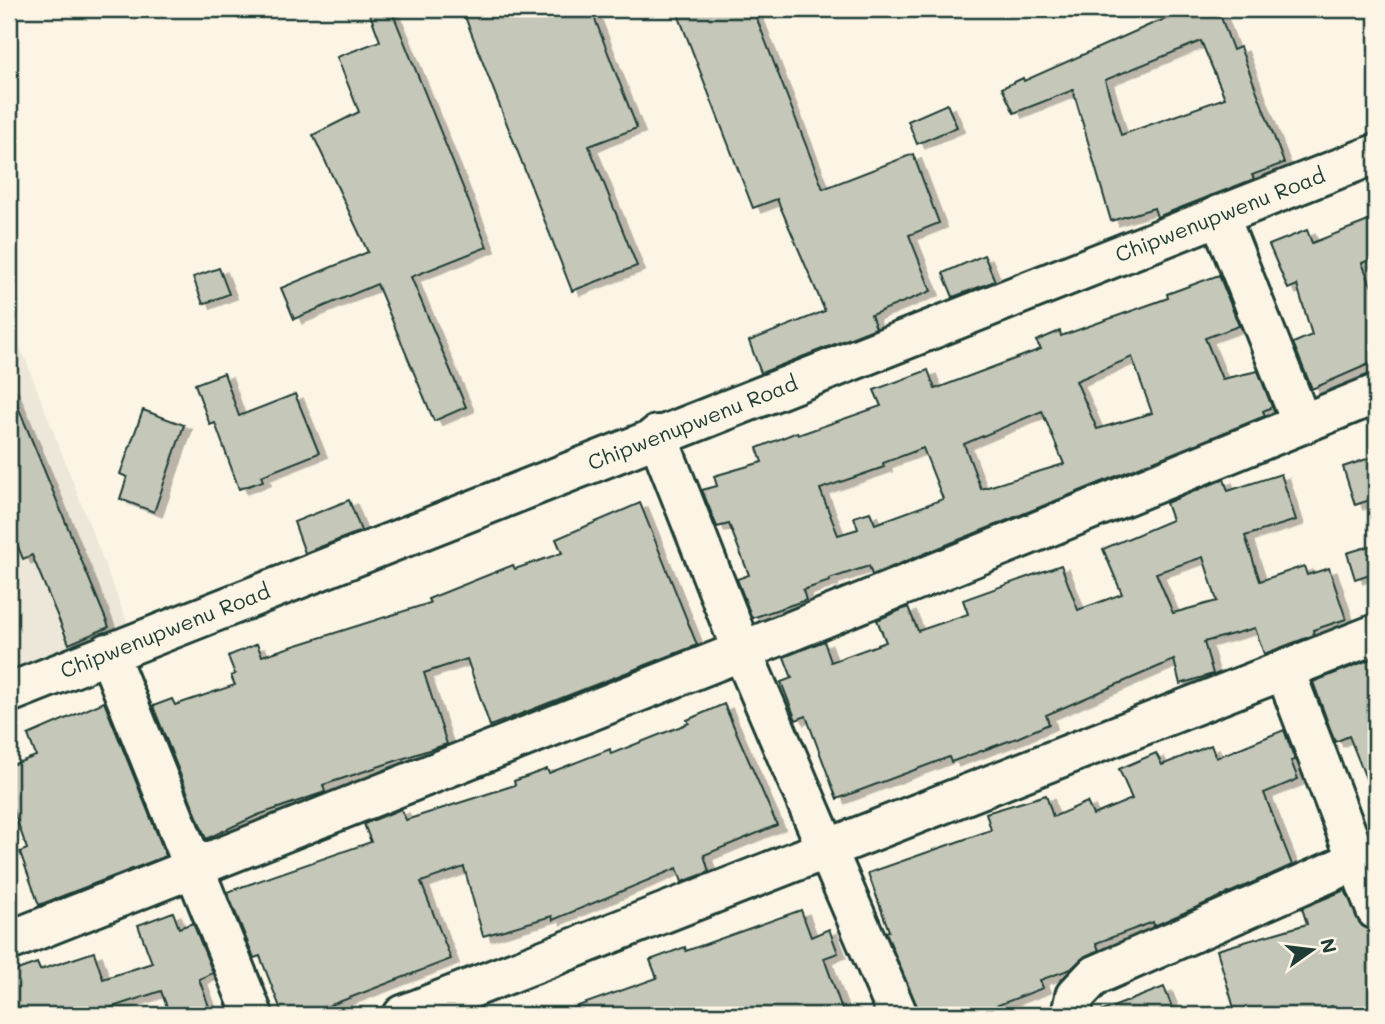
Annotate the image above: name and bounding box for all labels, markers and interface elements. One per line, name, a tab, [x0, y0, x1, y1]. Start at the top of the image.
street label: Chipwenupwenu Road	[1111, 161, 1328, 268]
street label: Chipwenupwenu Road	[583, 369, 801, 475]
street label: Chipwenupwenu Road	[56, 576, 274, 683]
north arrow	[1276, 916, 1346, 986]
text: N	[1315, 936, 1343, 956]

